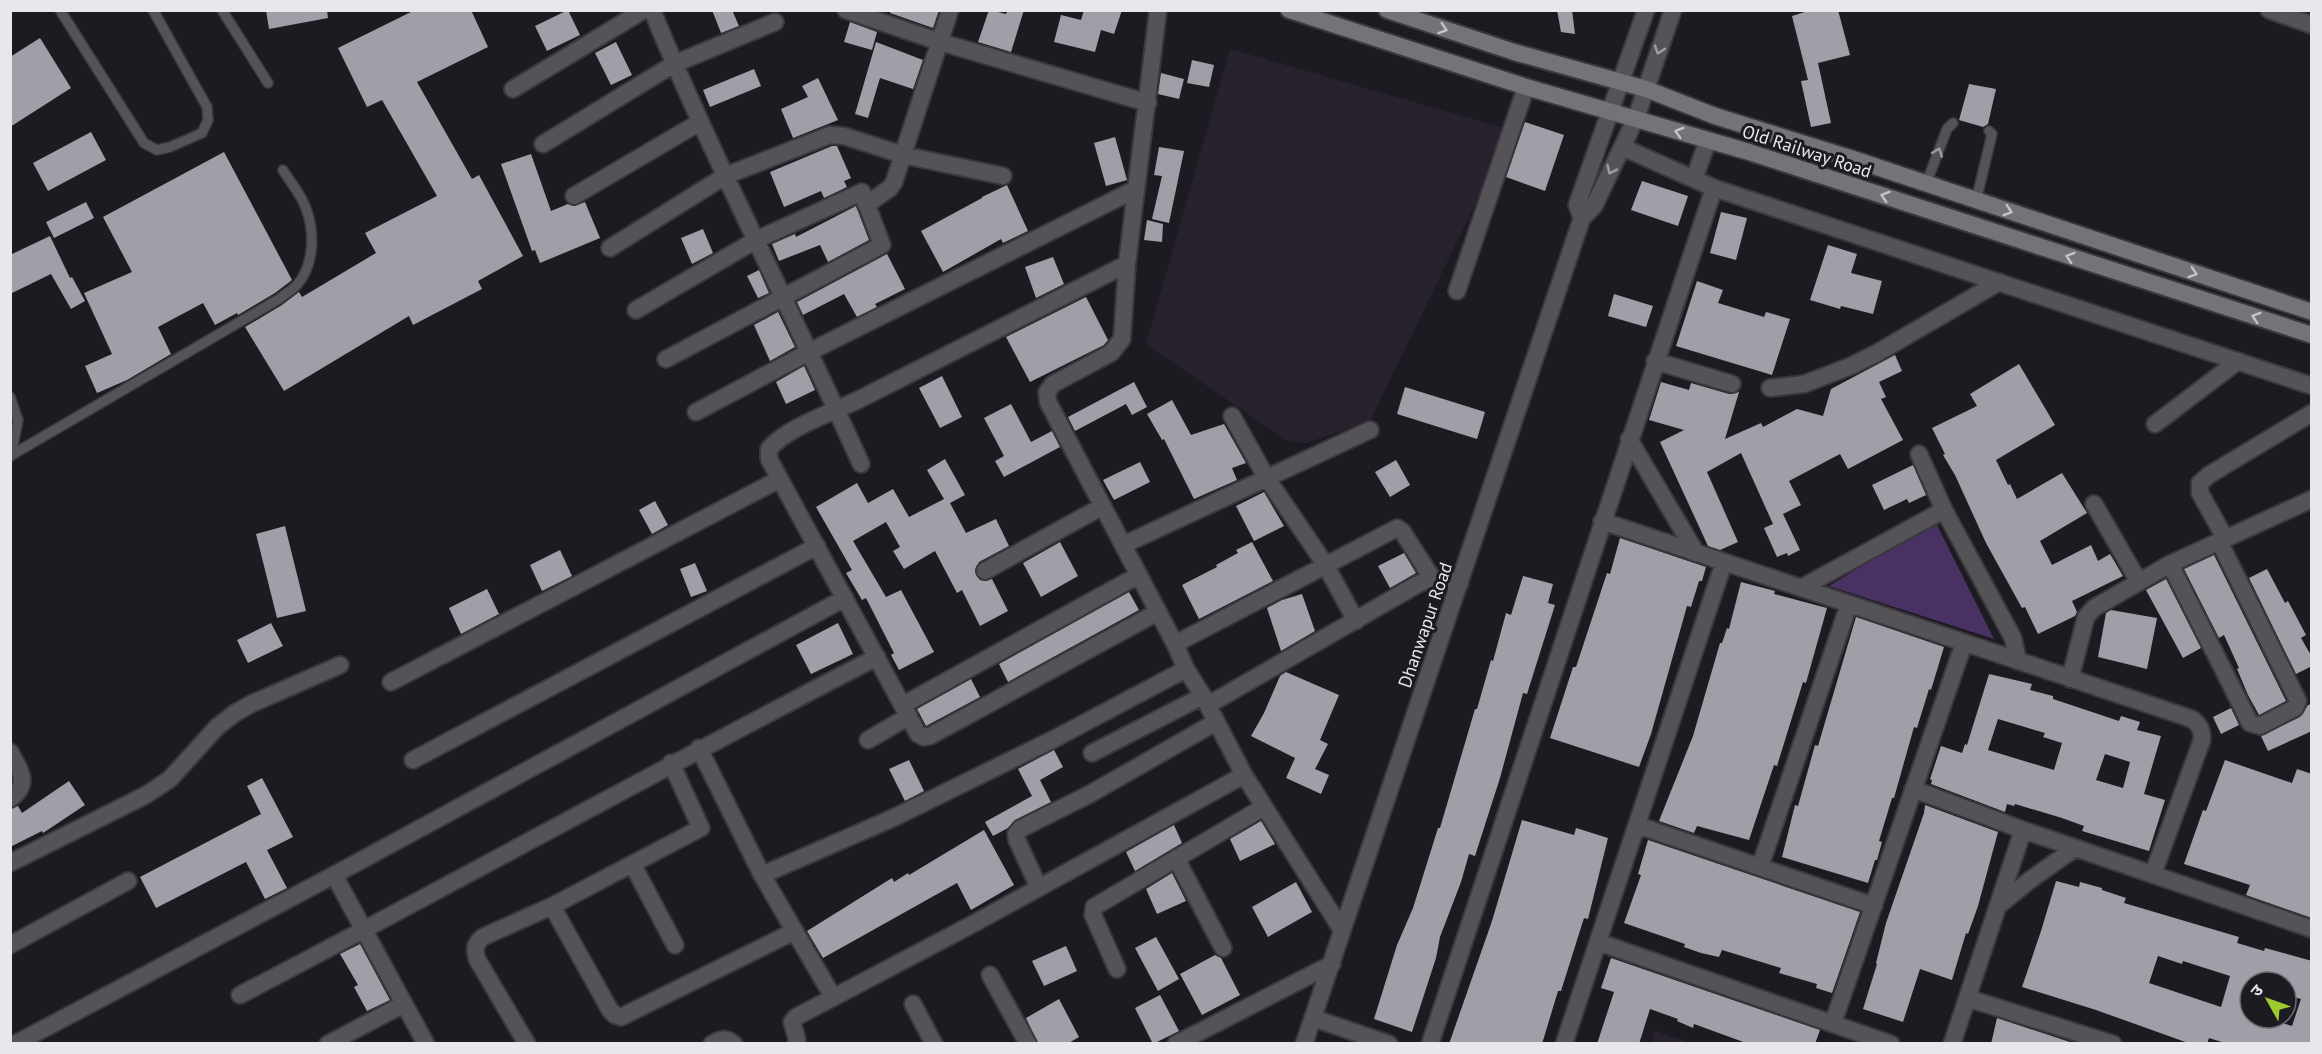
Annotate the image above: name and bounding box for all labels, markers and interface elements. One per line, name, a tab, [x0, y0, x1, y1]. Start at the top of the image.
one-way arrow	[1437, 22, 1448, 34]
one-way arrow	[1654, 44, 1666, 55]
street label: Old Railway Road	[1740, 119, 1874, 183]
one-way arrow	[1674, 127, 1685, 139]
one-way arrow	[1931, 148, 1943, 159]
one-way arrow	[1607, 163, 1619, 174]
one-way arrow	[1880, 191, 1891, 204]
one-way arrow	[2002, 204, 2013, 216]
one-way arrow	[2065, 251, 2076, 264]
one-way arrow	[2187, 266, 2198, 278]
one-way arrow	[2251, 311, 2262, 324]
street label: Dhanwapur Road	[1393, 559, 1457, 691]
north arrow	[2238, 970, 2298, 1030]
text: उ	[2246, 980, 2268, 1000]

